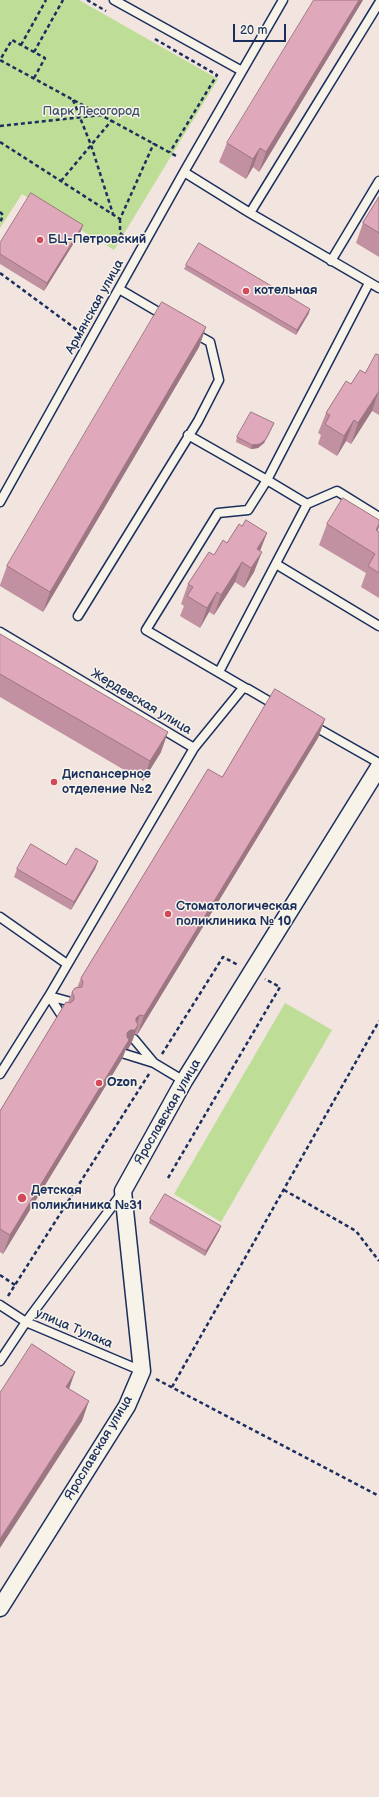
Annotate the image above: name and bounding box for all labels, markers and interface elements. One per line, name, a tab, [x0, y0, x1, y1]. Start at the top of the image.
scale bar	[235, 16, 288, 42]
text: 20 m	[240, 23, 267, 38]
park label: Парк Лесогород	[42, 104, 140, 120]
place label: БЦ-Петровский	[48, 232, 146, 248]
marker: БЦ-Петровский	[35, 235, 45, 245]
street label: Армянская улица	[63, 257, 127, 357]
place label: котельная	[254, 283, 318, 299]
marker: котельная	[241, 286, 251, 296]
street label: Жердевская улица	[88, 666, 194, 738]
place label: Диспансерное отделение №2	[62, 767, 152, 798]
marker: Диспансерное отделение №2	[49, 777, 59, 787]
place label: Стоматологическая поликлиника № 10	[176, 899, 297, 930]
marker: Стоматологическая поликлиника № 10	[163, 909, 173, 919]
street label: Ярославская улица	[132, 1057, 204, 1167]
place label: Ozon	[107, 1075, 137, 1091]
marker: Ozon	[94, 1078, 104, 1088]
place label: Детская поликлиника №31	[31, 1183, 142, 1214]
marker: Детская поликлиника №31	[16, 1192, 28, 1204]
street label: улица Тулака	[33, 1306, 115, 1352]
street label: Ярославская улица	[62, 1393, 136, 1503]

